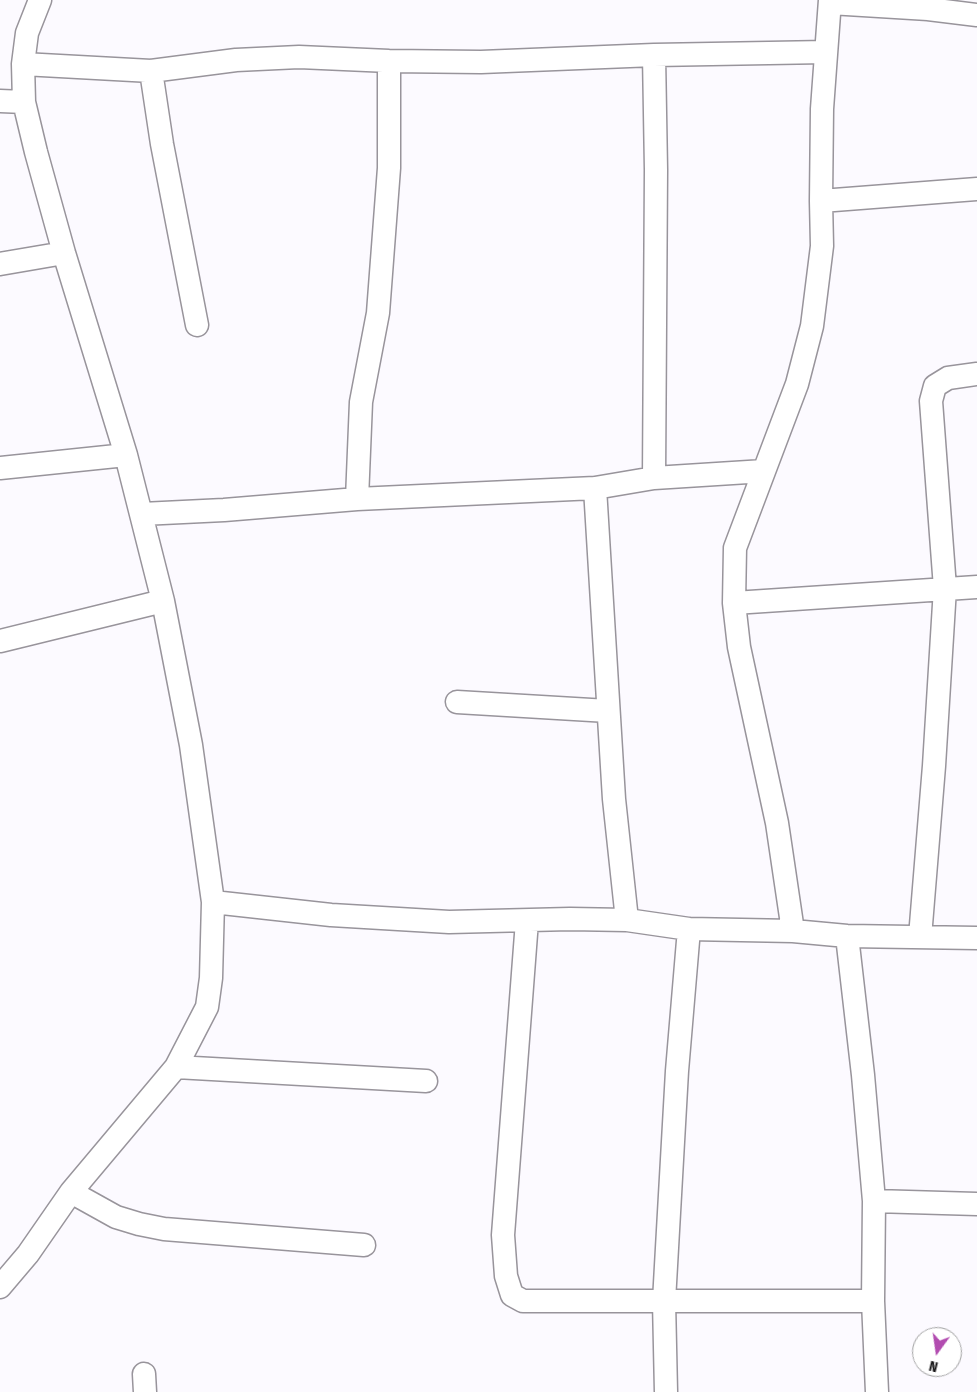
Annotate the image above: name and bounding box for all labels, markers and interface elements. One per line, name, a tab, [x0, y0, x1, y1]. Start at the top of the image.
north arrow	[912, 1327, 962, 1377]
text: N	[927, 1357, 940, 1375]

